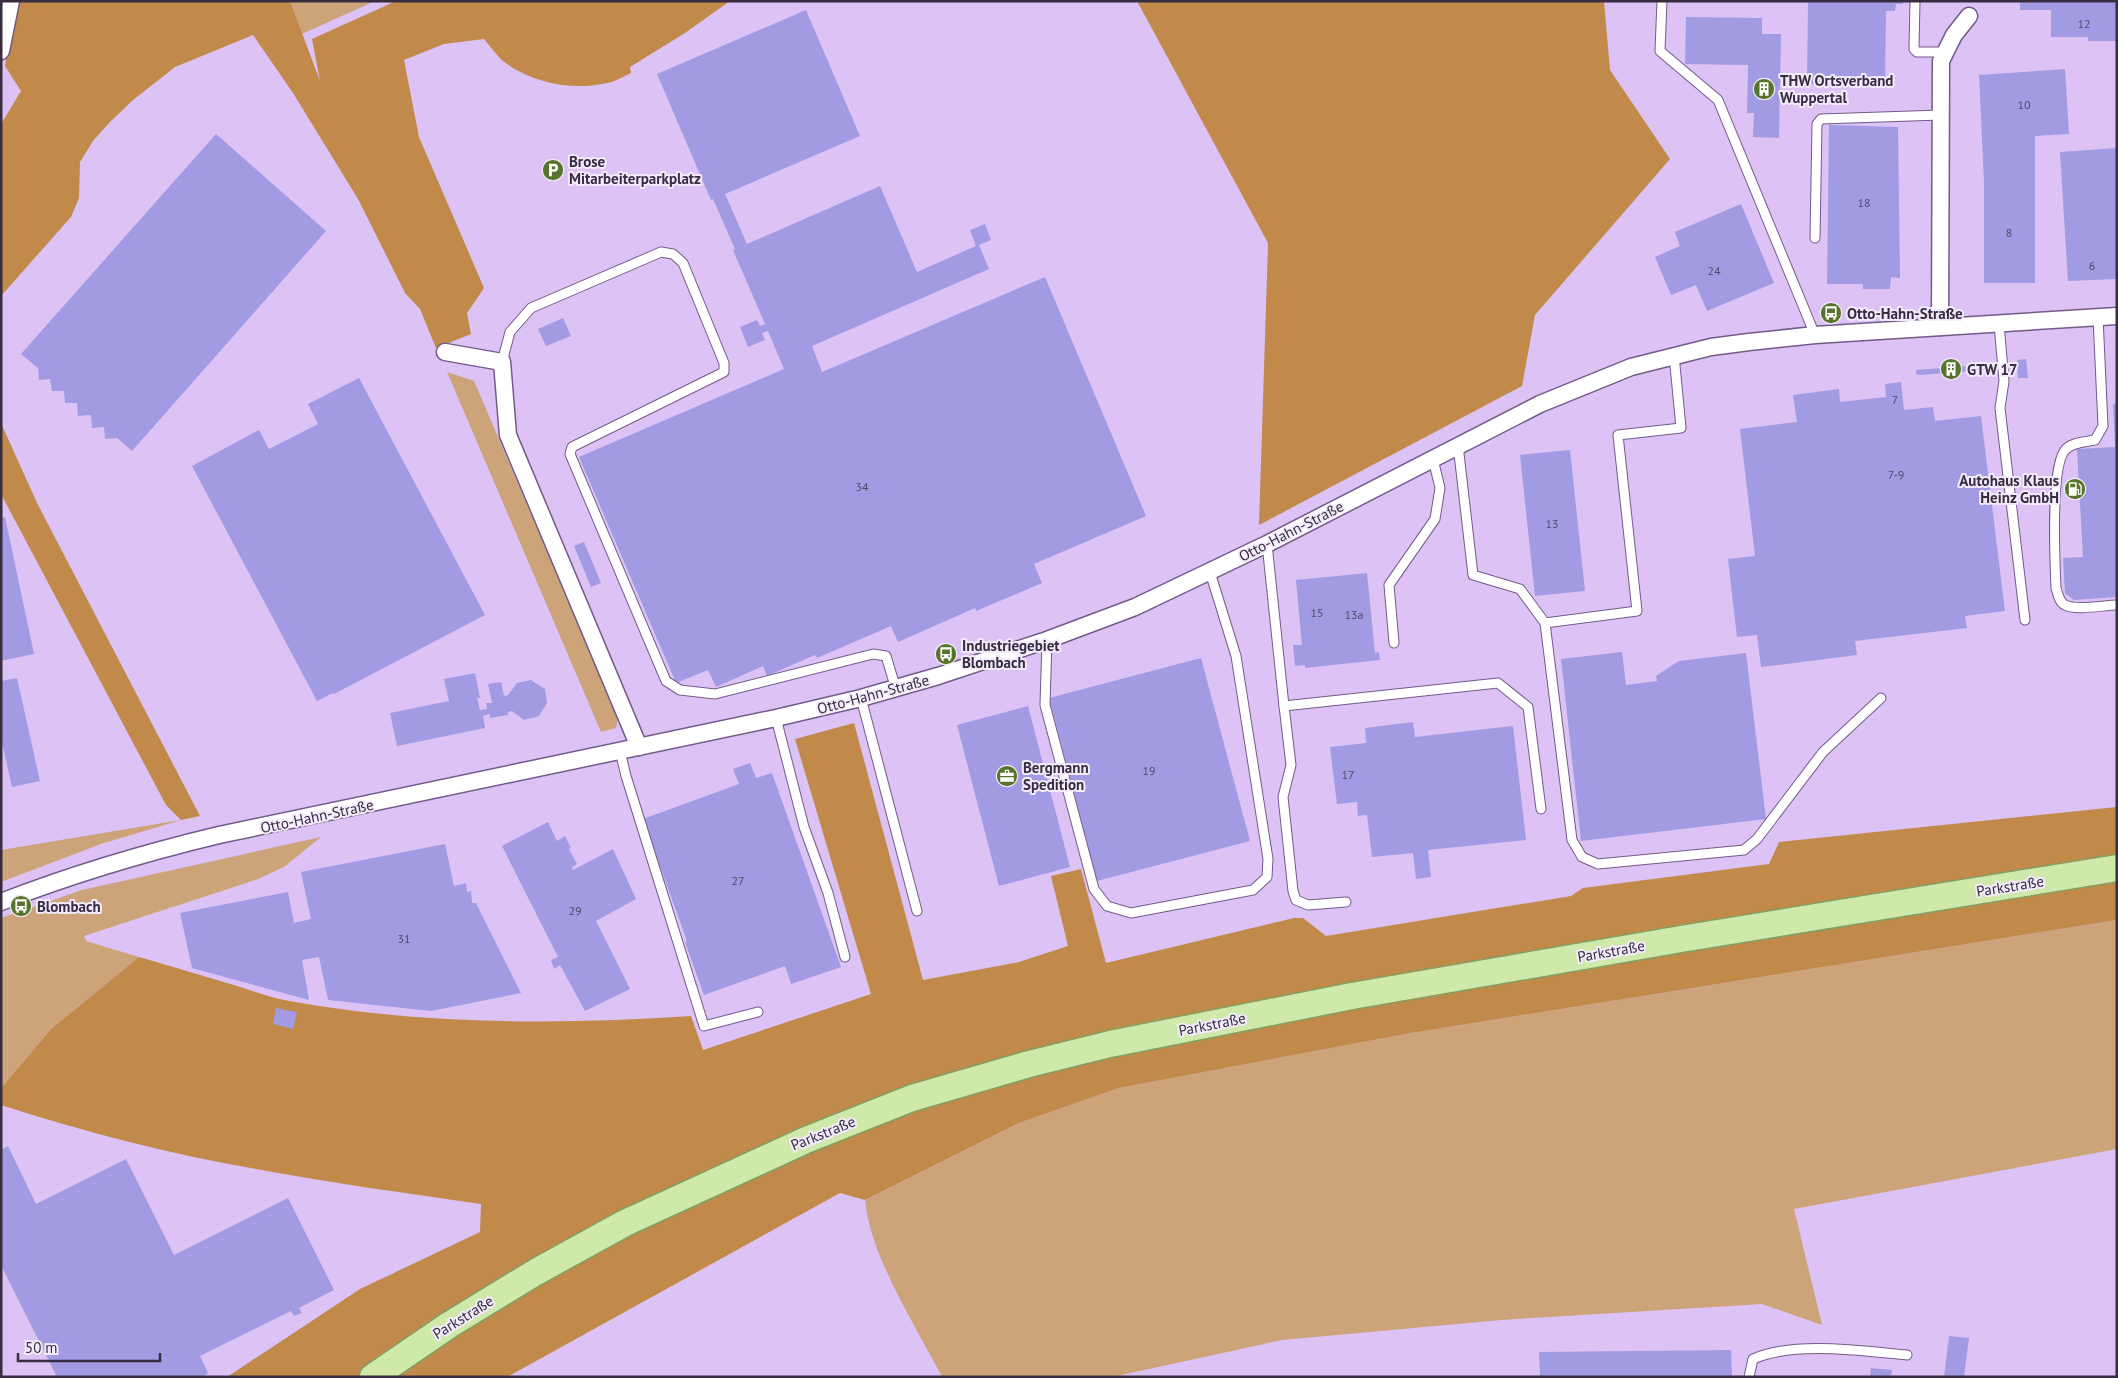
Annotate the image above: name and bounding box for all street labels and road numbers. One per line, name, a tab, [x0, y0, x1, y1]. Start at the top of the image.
street label: Otto-Hahn-Straße	[1235, 496, 1347, 566]
street label: Otto-Hahn-Straße	[815, 670, 931, 718]
street label: Otto-Hahn-Straße	[259, 795, 375, 837]
street label: Parkstraße	[1975, 871, 2045, 901]
street label: Parkstraße	[1576, 936, 1646, 966]
street label: Parkstraße	[1177, 1008, 1247, 1040]
street label: Parkstraße	[788, 1111, 858, 1155]
street label: Parkstraße	[429, 1291, 497, 1343]

